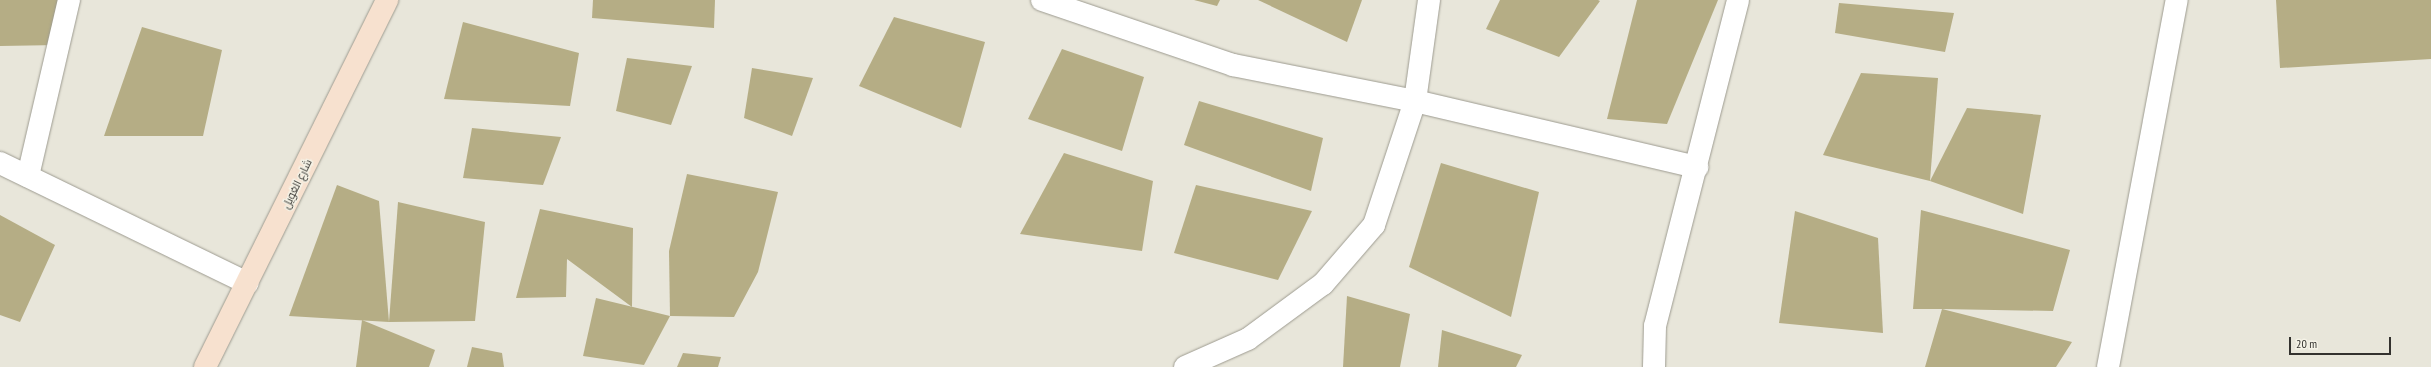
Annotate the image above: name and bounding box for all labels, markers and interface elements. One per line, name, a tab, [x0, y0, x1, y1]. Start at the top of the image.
street label: شارع الغويل	[279, 157, 315, 211]
scale bar	[2291, 329, 2393, 355]
text: 20 m	[2296, 336, 2317, 351]

